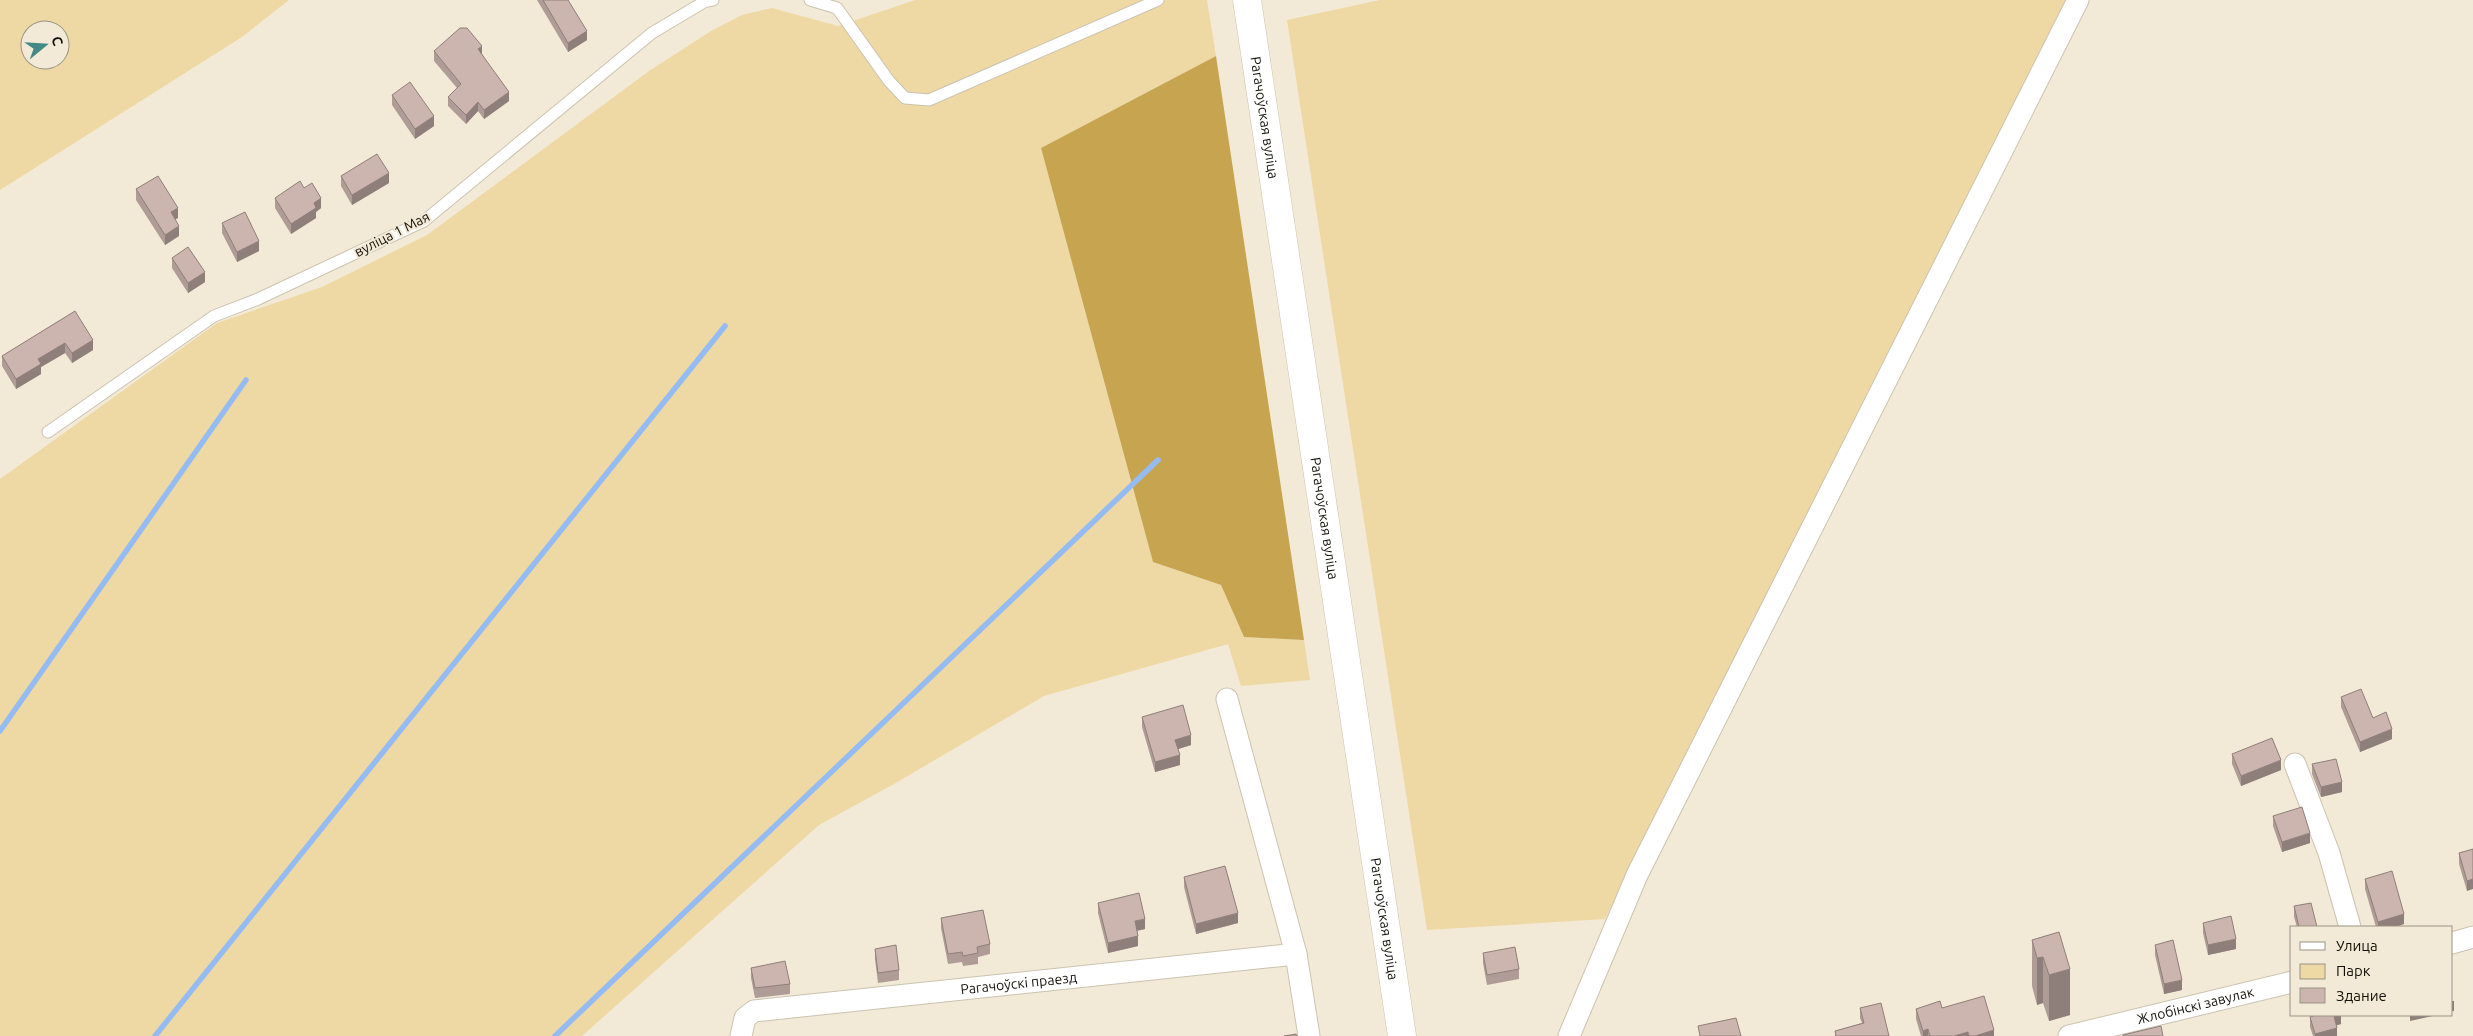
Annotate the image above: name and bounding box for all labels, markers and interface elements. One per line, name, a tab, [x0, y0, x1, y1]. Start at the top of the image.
north arrow	[20, 20, 70, 70]
text: С	[48, 34, 66, 48]
street label: Рагачоўская вуліца	[1248, 55, 1282, 180]
street label: вуліца 1 Мая	[352, 208, 432, 260]
street label: Рагачоўская вуліца	[1307, 456, 1342, 580]
street label: Рагачоўская вуліца	[1367, 857, 1402, 981]
legend	[2290, 926, 2453, 1016]
text: Улица	[2336, 937, 2378, 954]
text: Парк	[2336, 962, 2371, 979]
street label: Рагачоўскі праезд	[960, 969, 1078, 997]
street label: Жлобінскі завулак	[2135, 984, 2255, 1027]
text: Здание	[2336, 987, 2387, 1004]

